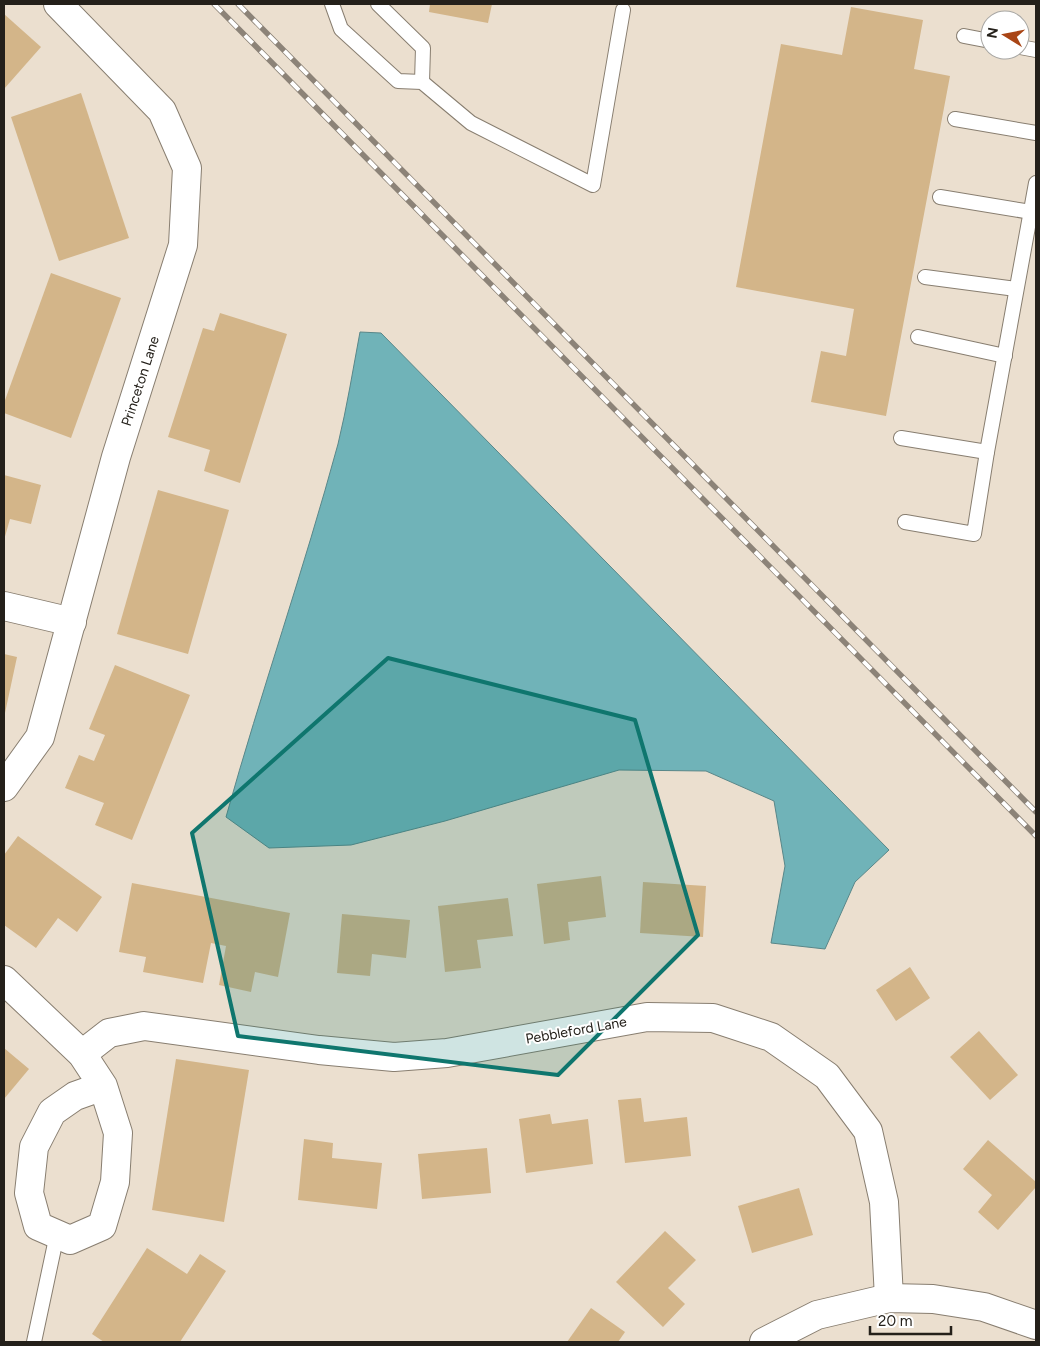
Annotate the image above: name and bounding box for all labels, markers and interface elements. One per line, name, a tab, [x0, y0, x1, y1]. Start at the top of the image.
north arrow	[980, 10, 1030, 60]
text: N	[983, 26, 1002, 40]
street label: Princeton Lane	[118, 334, 163, 428]
street label: Pebbleford Lane	[524, 1013, 628, 1048]
scale bar	[870, 1304, 951, 1336]
text: 20 m	[878, 1312, 912, 1330]

